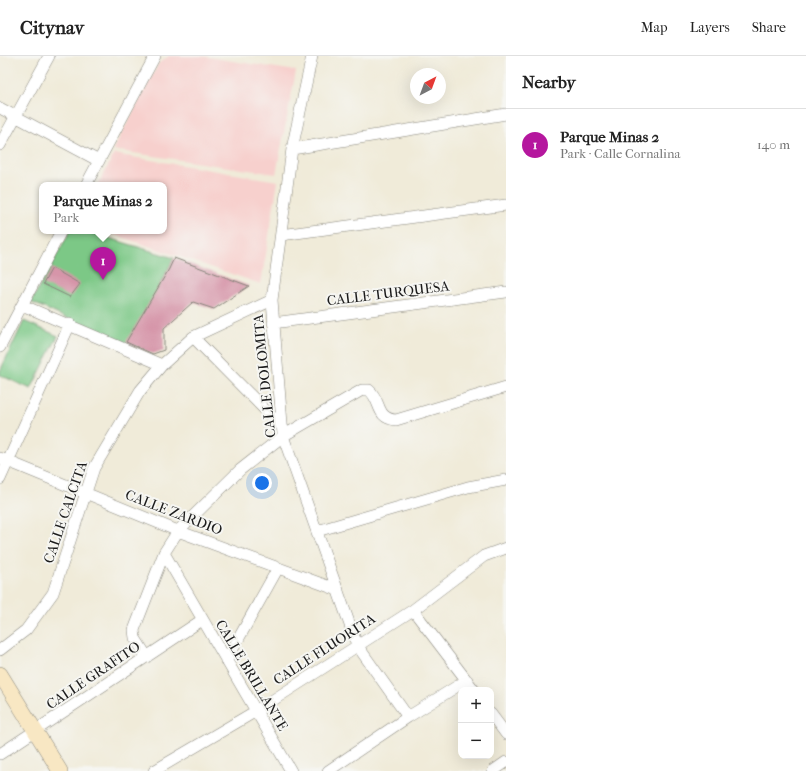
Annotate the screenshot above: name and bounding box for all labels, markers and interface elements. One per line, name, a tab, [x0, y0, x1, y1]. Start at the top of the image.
text: Citynav	[20, 17, 84, 39]
text: Map	[641, 19, 668, 36]
text: Layers	[690, 19, 730, 36]
text: Share	[752, 19, 786, 36]
north arrow	[410, 68, 446, 104]
text: Nearby	[522, 72, 576, 92]
text: Parque Minas 2	[560, 128, 659, 146]
text: 1	[533, 137, 537, 152]
text: 140 m	[757, 137, 790, 152]
text: Park · Calle Cornalina	[560, 146, 680, 161]
popup	[39, 182, 167, 234]
text: Parque Minas 2	[53, 192, 153, 210]
text: Park	[53, 210, 79, 225]
pin: 1	[90, 247, 116, 280]
street label: CALLE TURQUESA	[326, 277, 451, 309]
street label: CALLE DOLOMITA	[249, 312, 279, 439]
street label: CALLE CALCITA	[40, 458, 91, 565]
your location	[252, 473, 272, 493]
street label: CALLE ZARDIO	[123, 486, 225, 539]
street label: CALLE FLUORITA	[270, 610, 379, 689]
street label: CALLE BRILLANTE	[212, 617, 292, 734]
street label: CALLE GRAFITO	[43, 638, 143, 713]
map controls	[458, 687, 494, 759]
button: +	[458, 687, 494, 723]
button: −	[458, 723, 494, 759]

